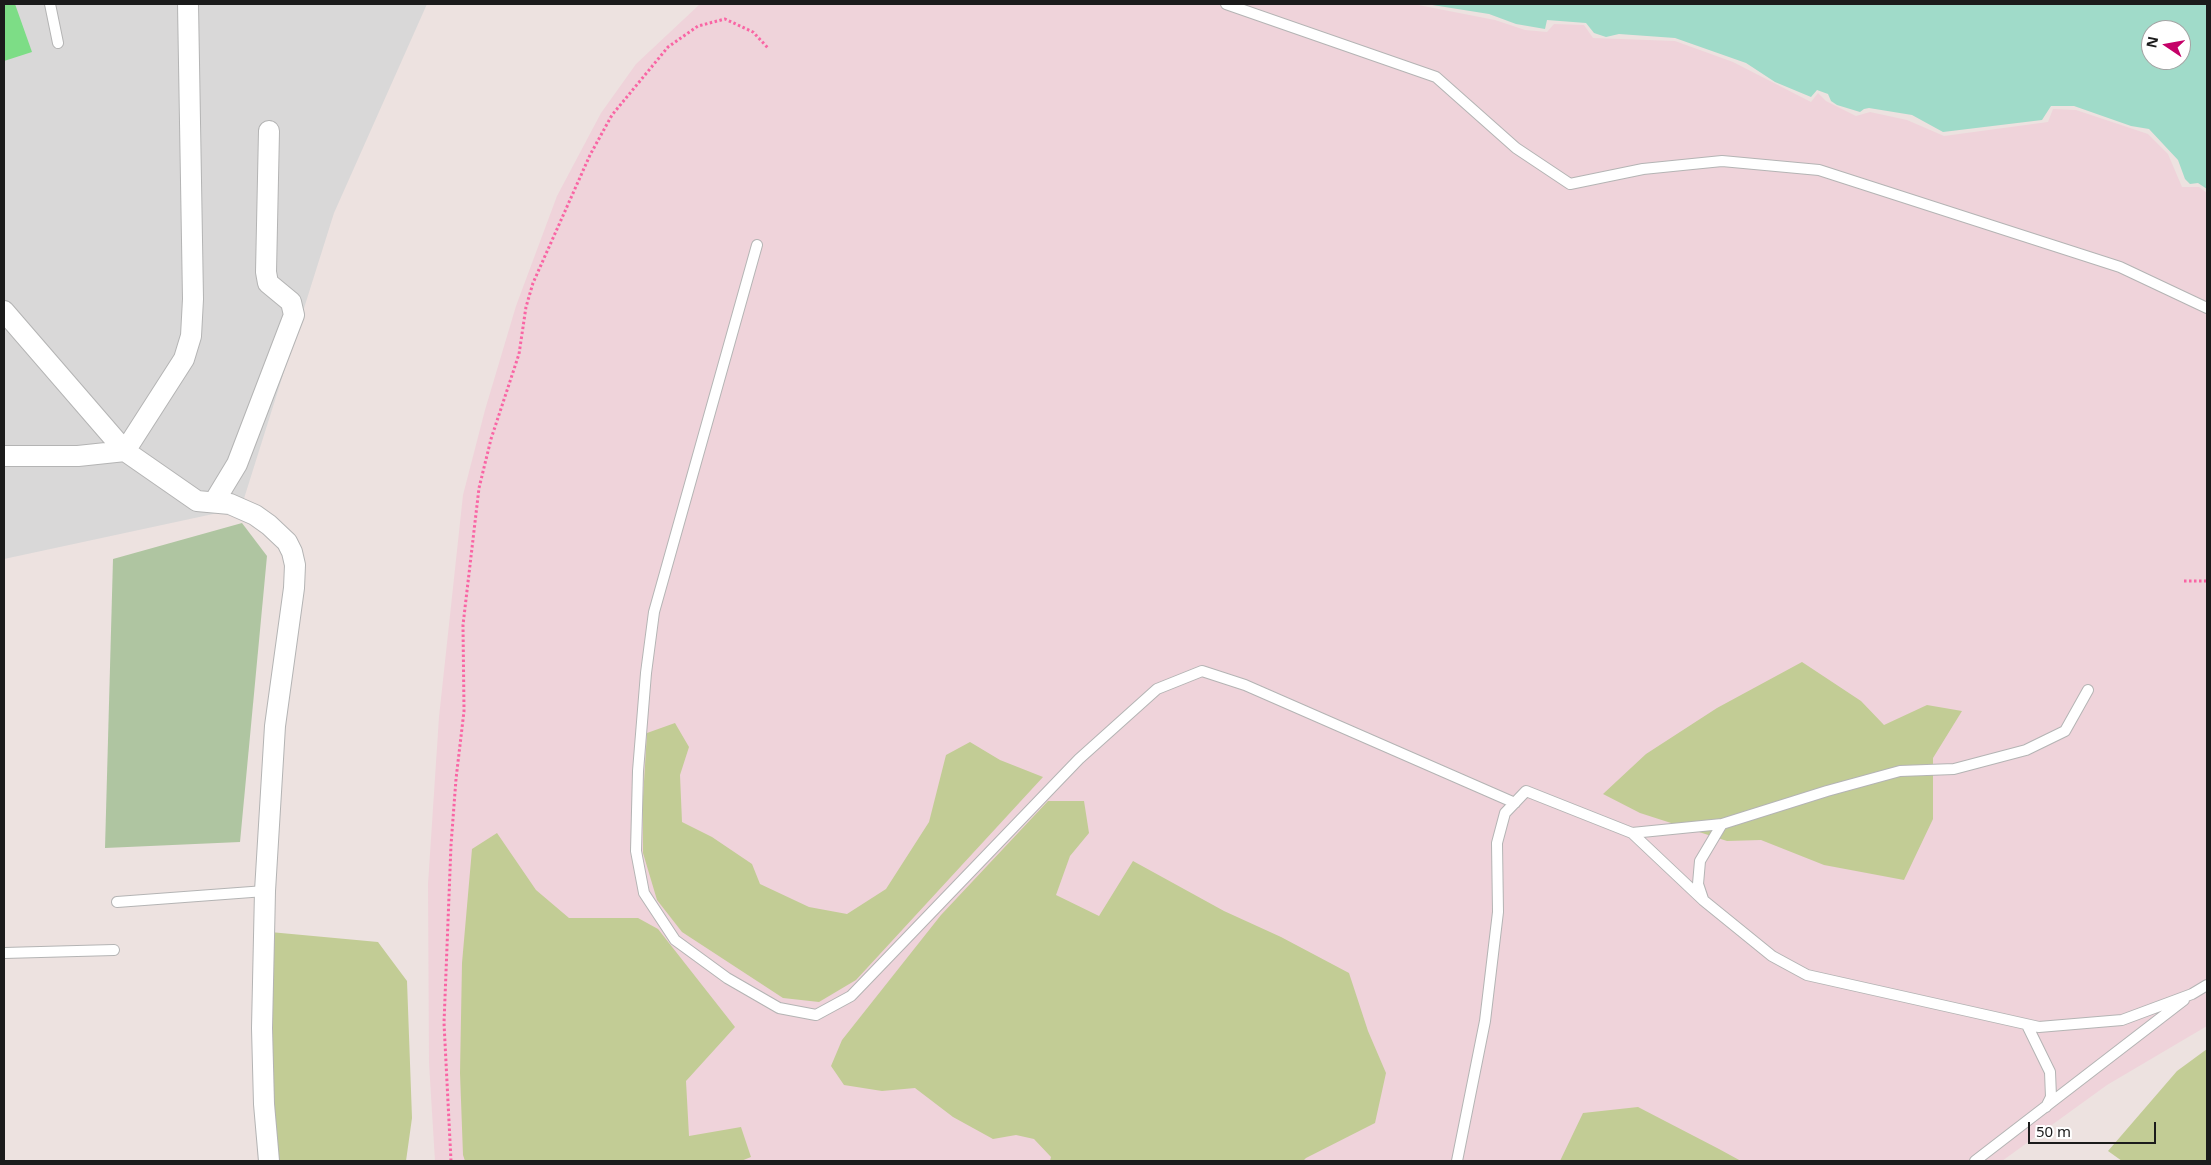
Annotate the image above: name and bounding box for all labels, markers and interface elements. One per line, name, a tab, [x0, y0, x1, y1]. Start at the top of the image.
north arrow	[2141, 20, 2191, 70]
text: N	[2141, 34, 2162, 50]
scale bar	[2031, 1112, 2158, 1144]
text: 50 m	[2036, 1121, 2071, 1141]

